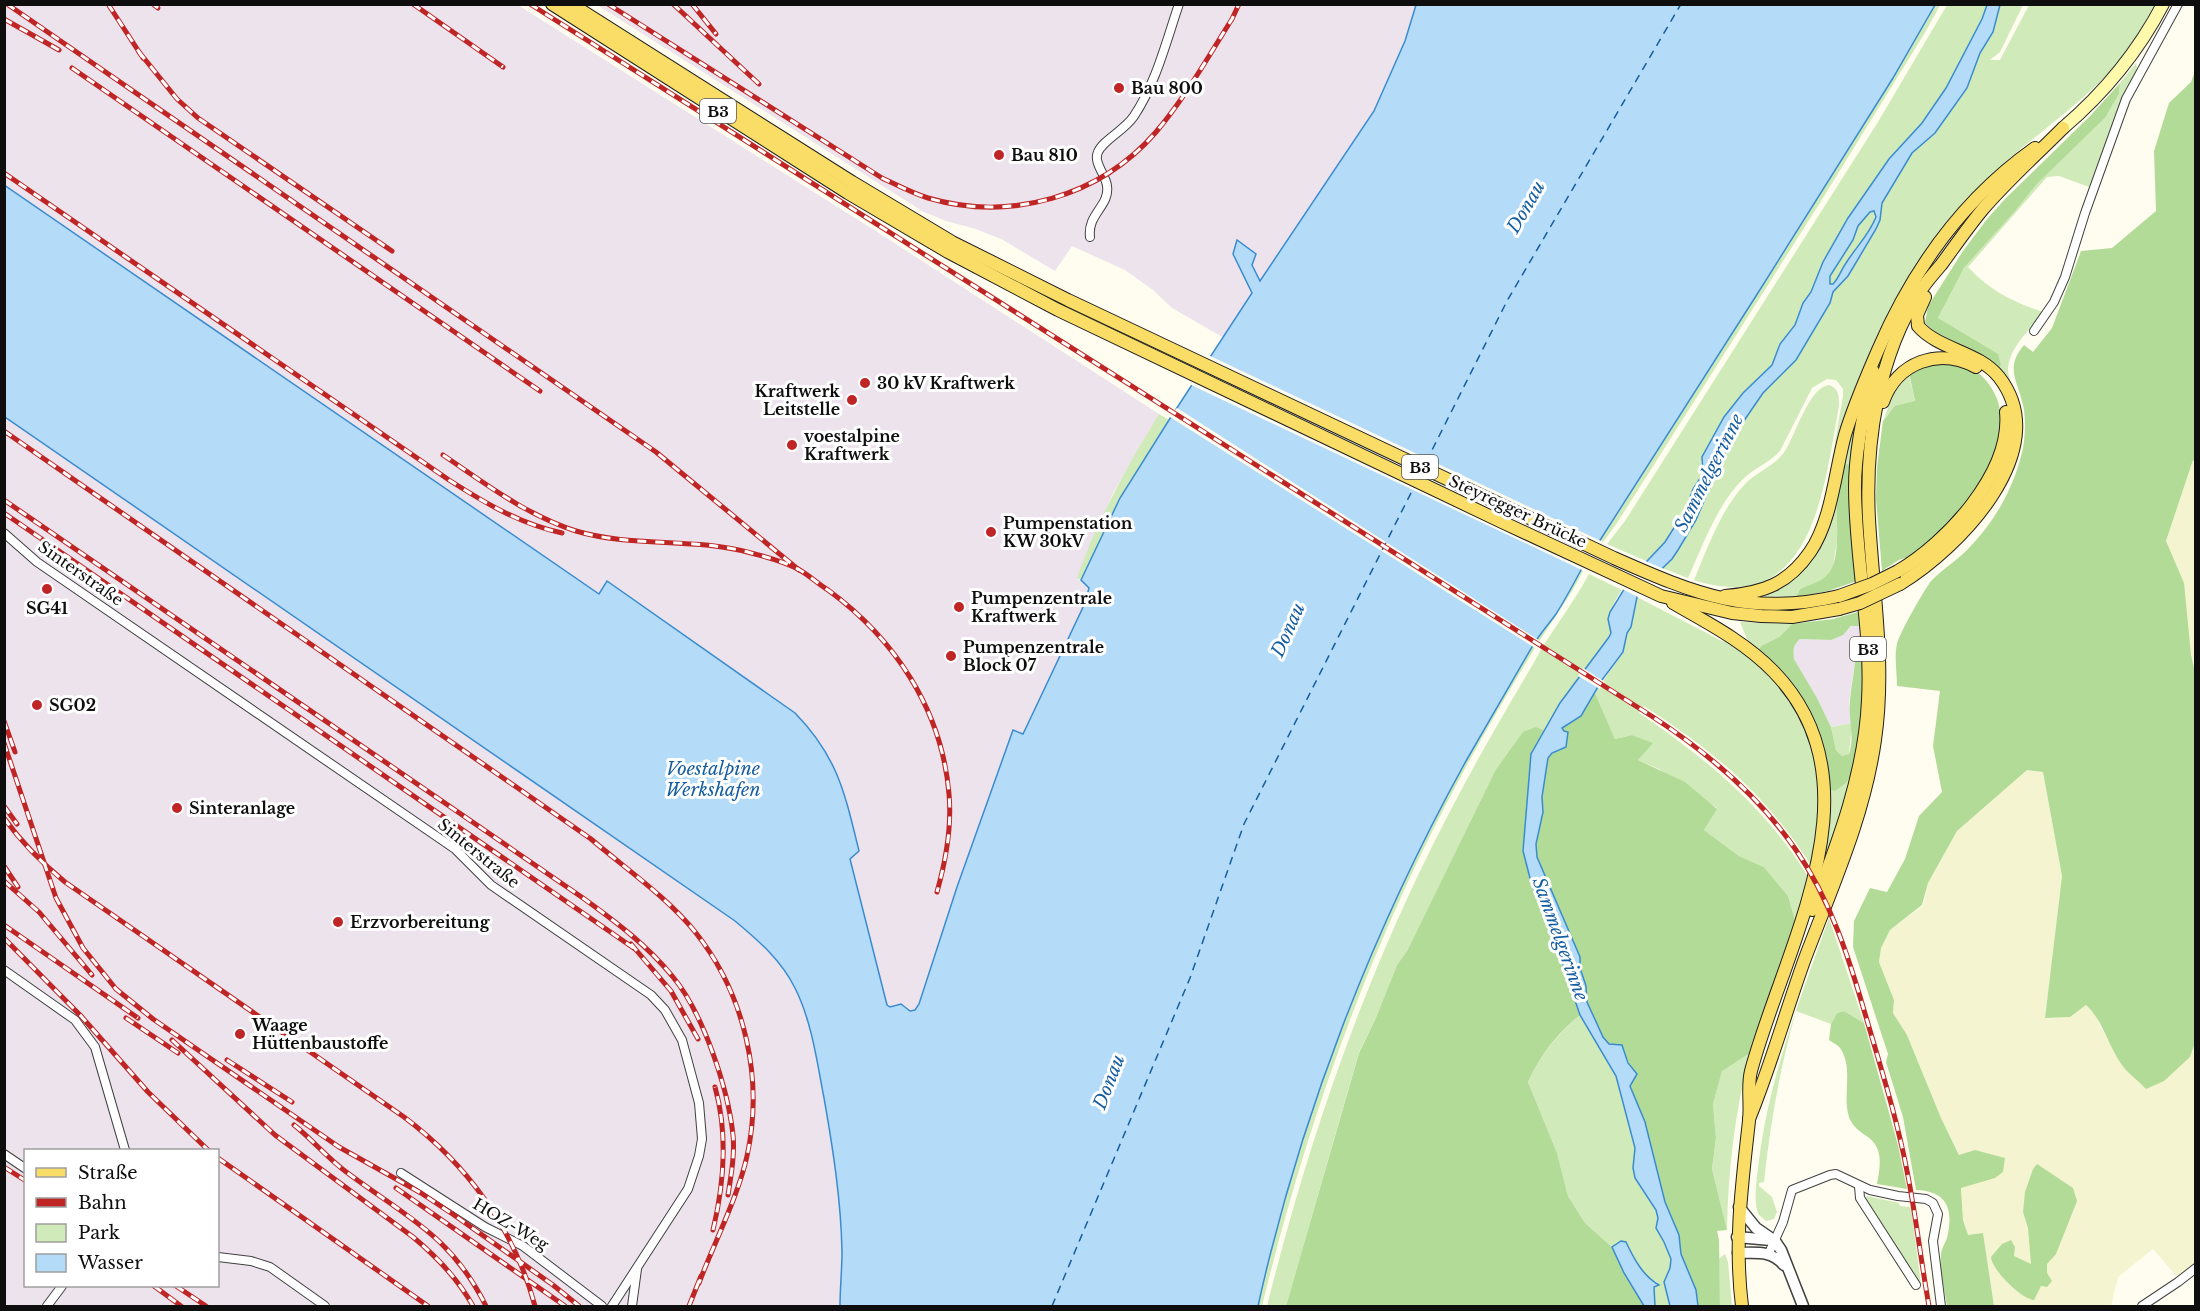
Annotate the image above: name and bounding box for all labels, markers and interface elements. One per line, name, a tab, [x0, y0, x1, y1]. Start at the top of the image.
place label: Bau 800	[1131, 78, 1203, 98]
marker: Bau 800	[1112, 81, 1126, 95]
road number: B3	[700, 99, 736, 123]
place label: Bau 810	[1011, 145, 1078, 165]
marker: Bau 810	[992, 148, 1006, 162]
water label: Donau	[1502, 177, 1550, 238]
place label: 30 kV Kraftwerk	[877, 373, 1015, 393]
marker: 30 kV Kraftwerk	[858, 376, 872, 390]
place label: Kraftwerk Leitstelle	[755, 381, 840, 419]
marker: Kraftwerk Leitstelle	[845, 393, 859, 407]
water label: Sammelgerinne	[1670, 410, 1748, 536]
place label: voestalpine Kraftwerk	[804, 426, 900, 464]
marker: voestalpine Kraftwerk	[785, 438, 799, 452]
road number: B3	[1402, 455, 1438, 479]
street label: Steyregger Brücke	[1446, 470, 1590, 552]
place label: Pumpenstation KW 30kV	[1003, 513, 1133, 551]
marker: Pumpenstation KW 30kV	[984, 525, 998, 539]
street label: Sinterstraße	[34, 536, 128, 610]
marker: SG41	[40, 582, 54, 596]
place label: Pumpenzentrale Kraftwerk	[971, 588, 1112, 626]
place label: SG41	[26, 598, 68, 618]
water label: Donau	[1266, 599, 1310, 661]
marker: Pumpenzentrale Kraftwerk	[952, 600, 966, 614]
place label: Pumpenzentrale Block 07	[963, 637, 1104, 675]
road number: B3	[1850, 637, 1886, 661]
marker: Pumpenzentrale Block 07	[944, 649, 958, 663]
place label: SG02	[49, 695, 96, 715]
marker: SG02	[30, 698, 44, 712]
water label: Voestalpine Werkshafen	[665, 758, 761, 801]
place label: Sinteranlage	[189, 798, 295, 818]
marker: Sinteranlage	[170, 801, 184, 815]
street label: Sinterstraße	[434, 814, 524, 892]
water label: Sammelgerinne	[1528, 874, 1592, 1004]
place label: Erzvorbereitung	[350, 912, 491, 932]
marker: Erzvorbereitung	[331, 915, 345, 929]
place label: Waage Hüttenbaustoffe	[251, 1015, 388, 1053]
marker: Waage Hüttenbaustoffe	[233, 1027, 247, 1041]
water label: Donau	[1088, 1051, 1130, 1113]
legend	[24, 1149, 219, 1287]
text: Straße	[78, 1162, 138, 1184]
text: Bahn	[78, 1192, 127, 1214]
street label: HOZ-Weg	[469, 1194, 553, 1255]
text: Park	[78, 1222, 120, 1244]
text: Wasser	[77, 1252, 143, 1274]

